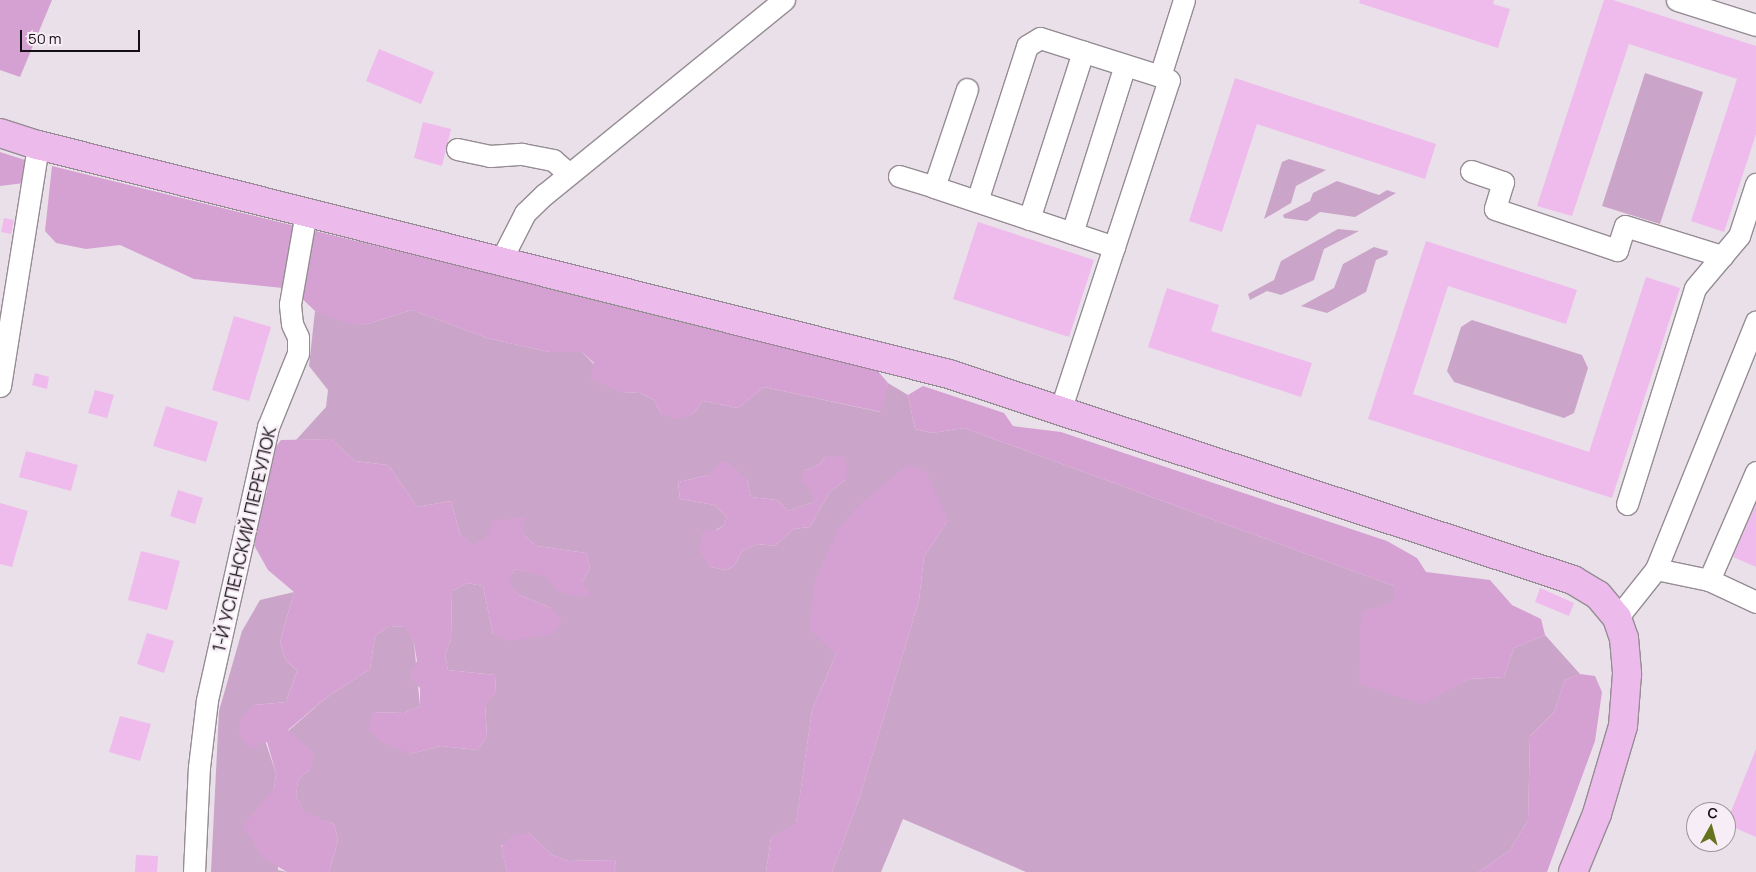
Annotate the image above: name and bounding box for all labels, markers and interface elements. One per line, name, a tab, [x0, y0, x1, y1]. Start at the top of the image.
scale bar	[22, 20, 142, 52]
text: 50 m	[28, 28, 62, 49]
street label: 1-Й УСПЕНСКИЙ ПЕРЕУЛОК	[208, 424, 280, 654]
north arrow	[1686, 802, 1736, 852]
text: С	[1706, 803, 1719, 823]

